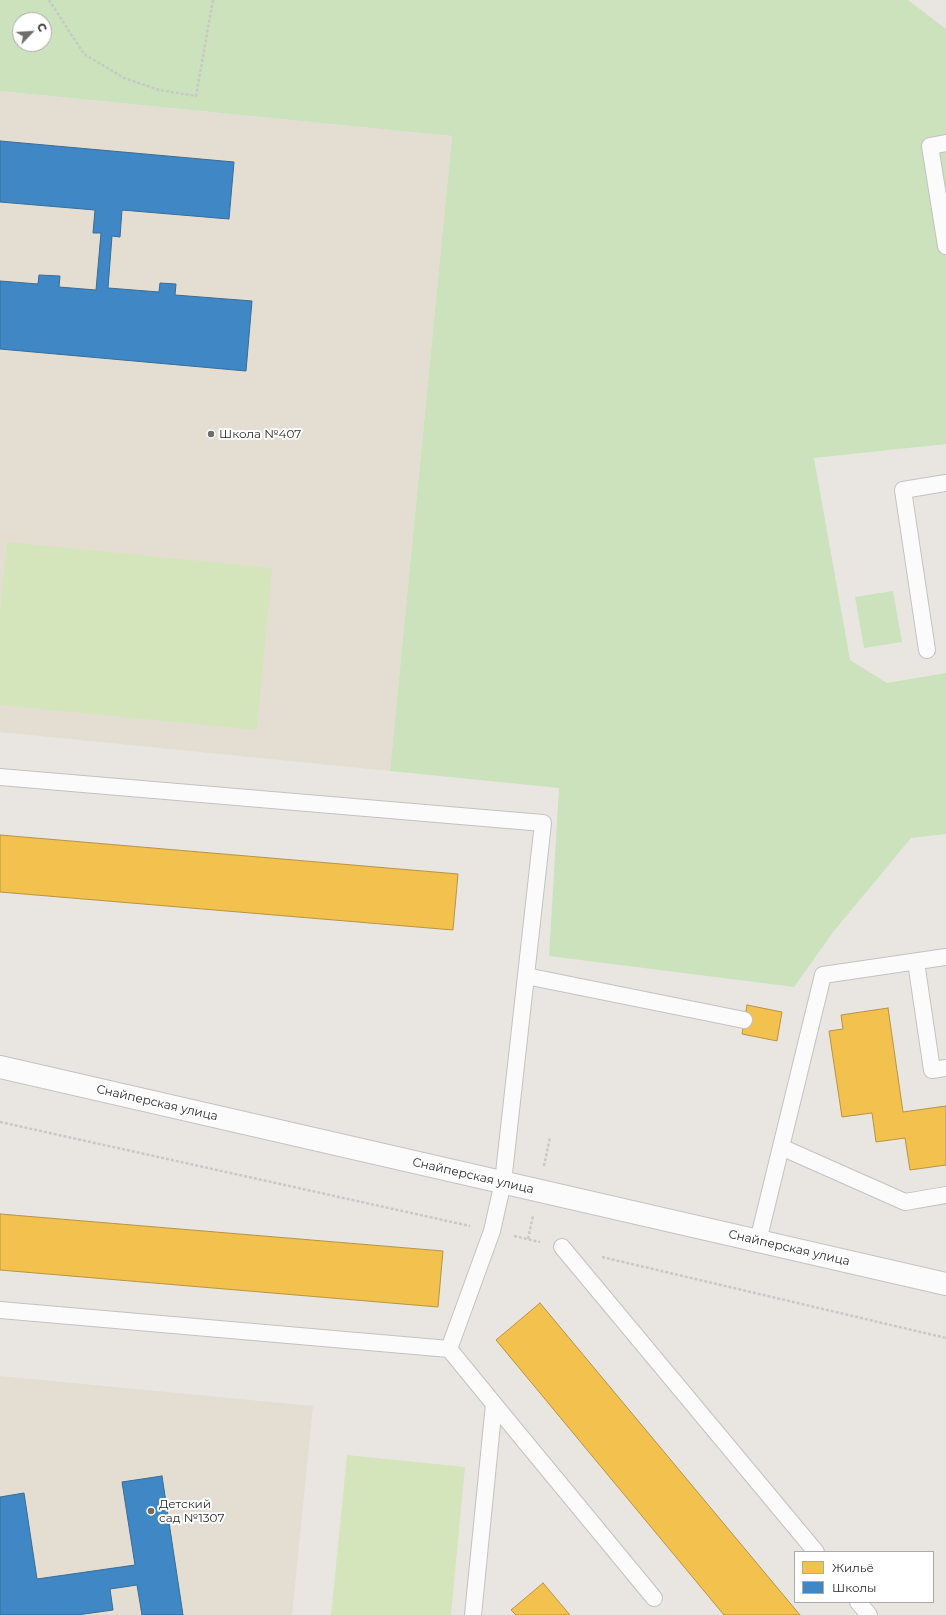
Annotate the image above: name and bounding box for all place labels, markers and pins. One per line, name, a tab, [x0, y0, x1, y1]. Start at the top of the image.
place label: Школа №407	[219, 427, 301, 441]
marker: Школа №407	[206, 429, 216, 439]
place label: Детский сад №1307	[159, 1497, 224, 1525]
marker: Детский сад №1307	[146, 1506, 156, 1516]

